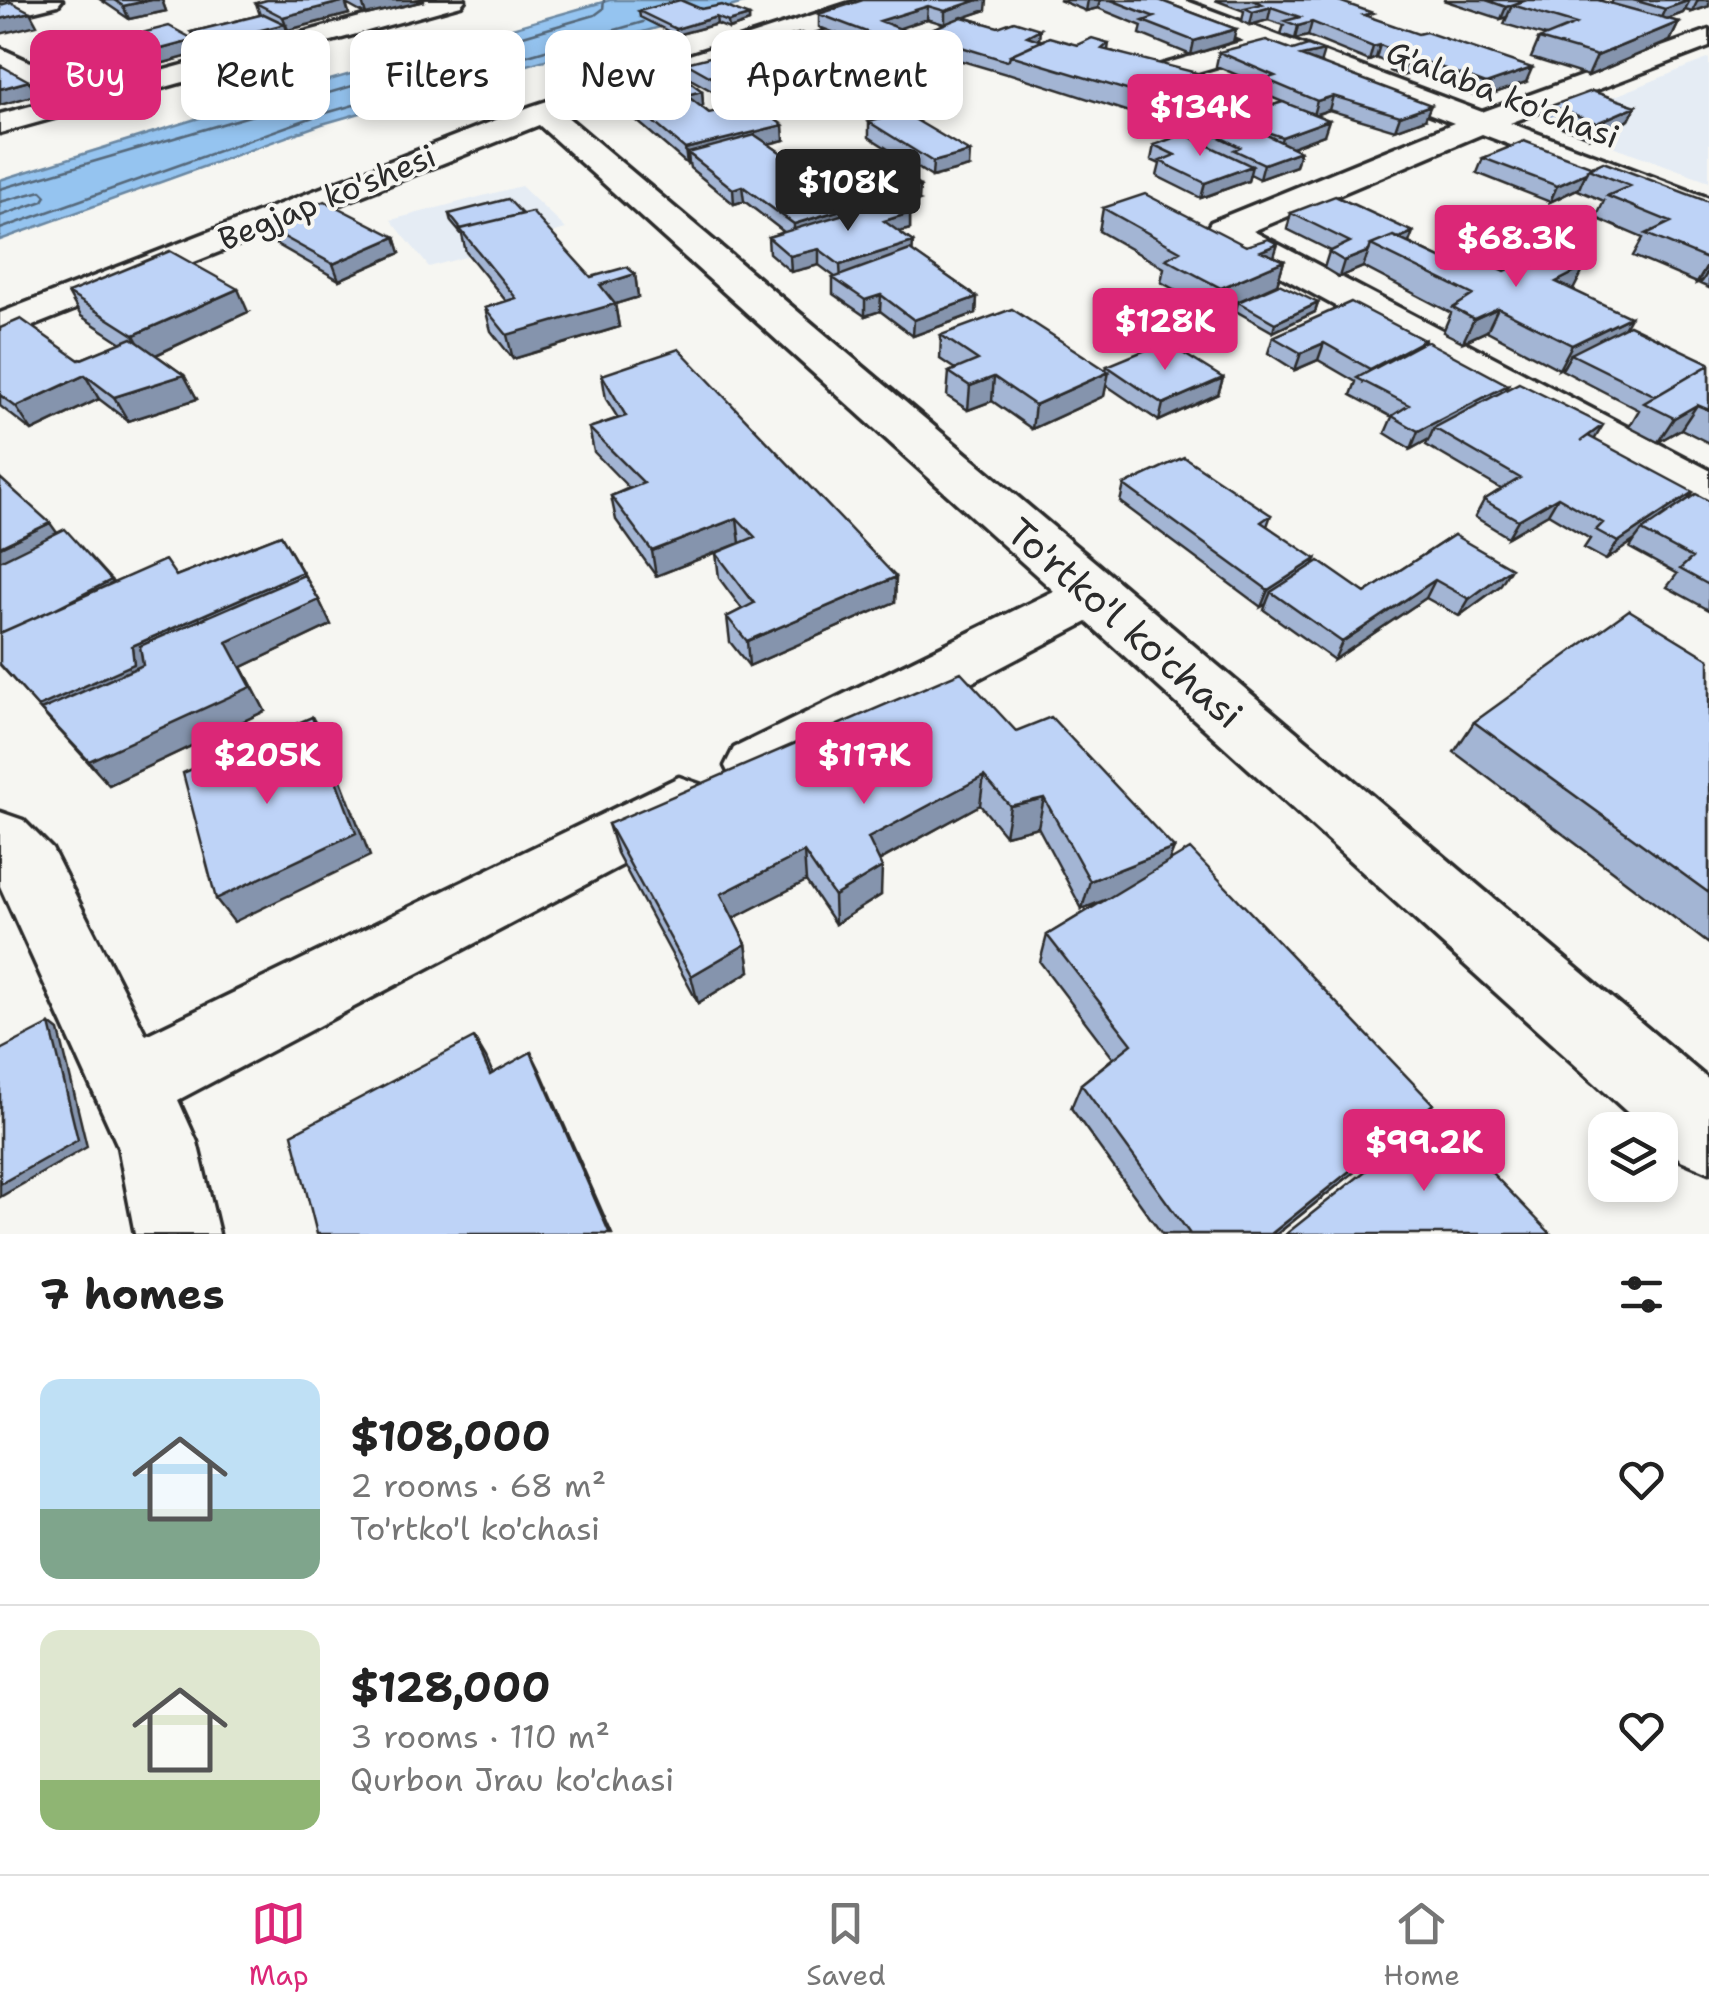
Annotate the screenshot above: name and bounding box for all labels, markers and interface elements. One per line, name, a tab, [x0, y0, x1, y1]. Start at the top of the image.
chip: Buy	[30, 30, 161, 120]
chip: Rent	[181, 30, 330, 120]
chip: Filters	[350, 30, 525, 120]
chip: New	[545, 30, 691, 120]
chip: Apartment	[711, 30, 963, 120]
street label: G'alaba ko'chasi	[1381, 30, 1625, 158]
pin: $134K	[1130, 74, 1270, 159]
text: $134K	[1149, 85, 1251, 128]
street label: Begjap ko'shesi	[212, 134, 442, 260]
pin: $108K	[778, 149, 918, 234]
text: $108K	[798, 160, 899, 203]
pin: $68.3K	[1435, 205, 1597, 290]
text: $68.3K	[1457, 216, 1575, 259]
pin: $128K	[1095, 288, 1235, 373]
text: $128K	[1115, 299, 1215, 342]
street label: To'rtko'l ko'chasi	[996, 506, 1254, 740]
pin: $205K	[197, 722, 337, 807]
pin: $117K	[794, 722, 934, 807]
text: $205K	[213, 733, 321, 776]
text: $117K	[817, 733, 911, 776]
pin: $99.2K	[1343, 1109, 1505, 1194]
map controls	[1588, 1112, 1678, 1202]
button: layers	[1588, 1112, 1678, 1202]
text: $99.2K	[1365, 1120, 1483, 1163]
text: 7 homes	[40, 1266, 225, 1322]
icon: filters	[1614, 1267, 1669, 1322]
text: $108,000	[350, 1408, 551, 1464]
icon: home	[120, 1419, 240, 1539]
icon: heart	[1614, 1452, 1669, 1507]
text: 2 rooms · 68 m²	[350, 1464, 606, 1507]
text: To'rtko'l ko'chasi	[350, 1507, 600, 1550]
text: $128,000	[350, 1659, 551, 1715]
icon: home	[120, 1670, 240, 1790]
icon: heart	[1614, 1703, 1669, 1758]
text: 3 rooms · 110 m²	[350, 1715, 610, 1758]
text: Qurbon Jrau ko'chasi	[350, 1758, 674, 1801]
tab: Map	[249, 1896, 309, 1994]
tab: Saved	[806, 1896, 886, 1994]
tab: Home	[1383, 1896, 1460, 1994]

